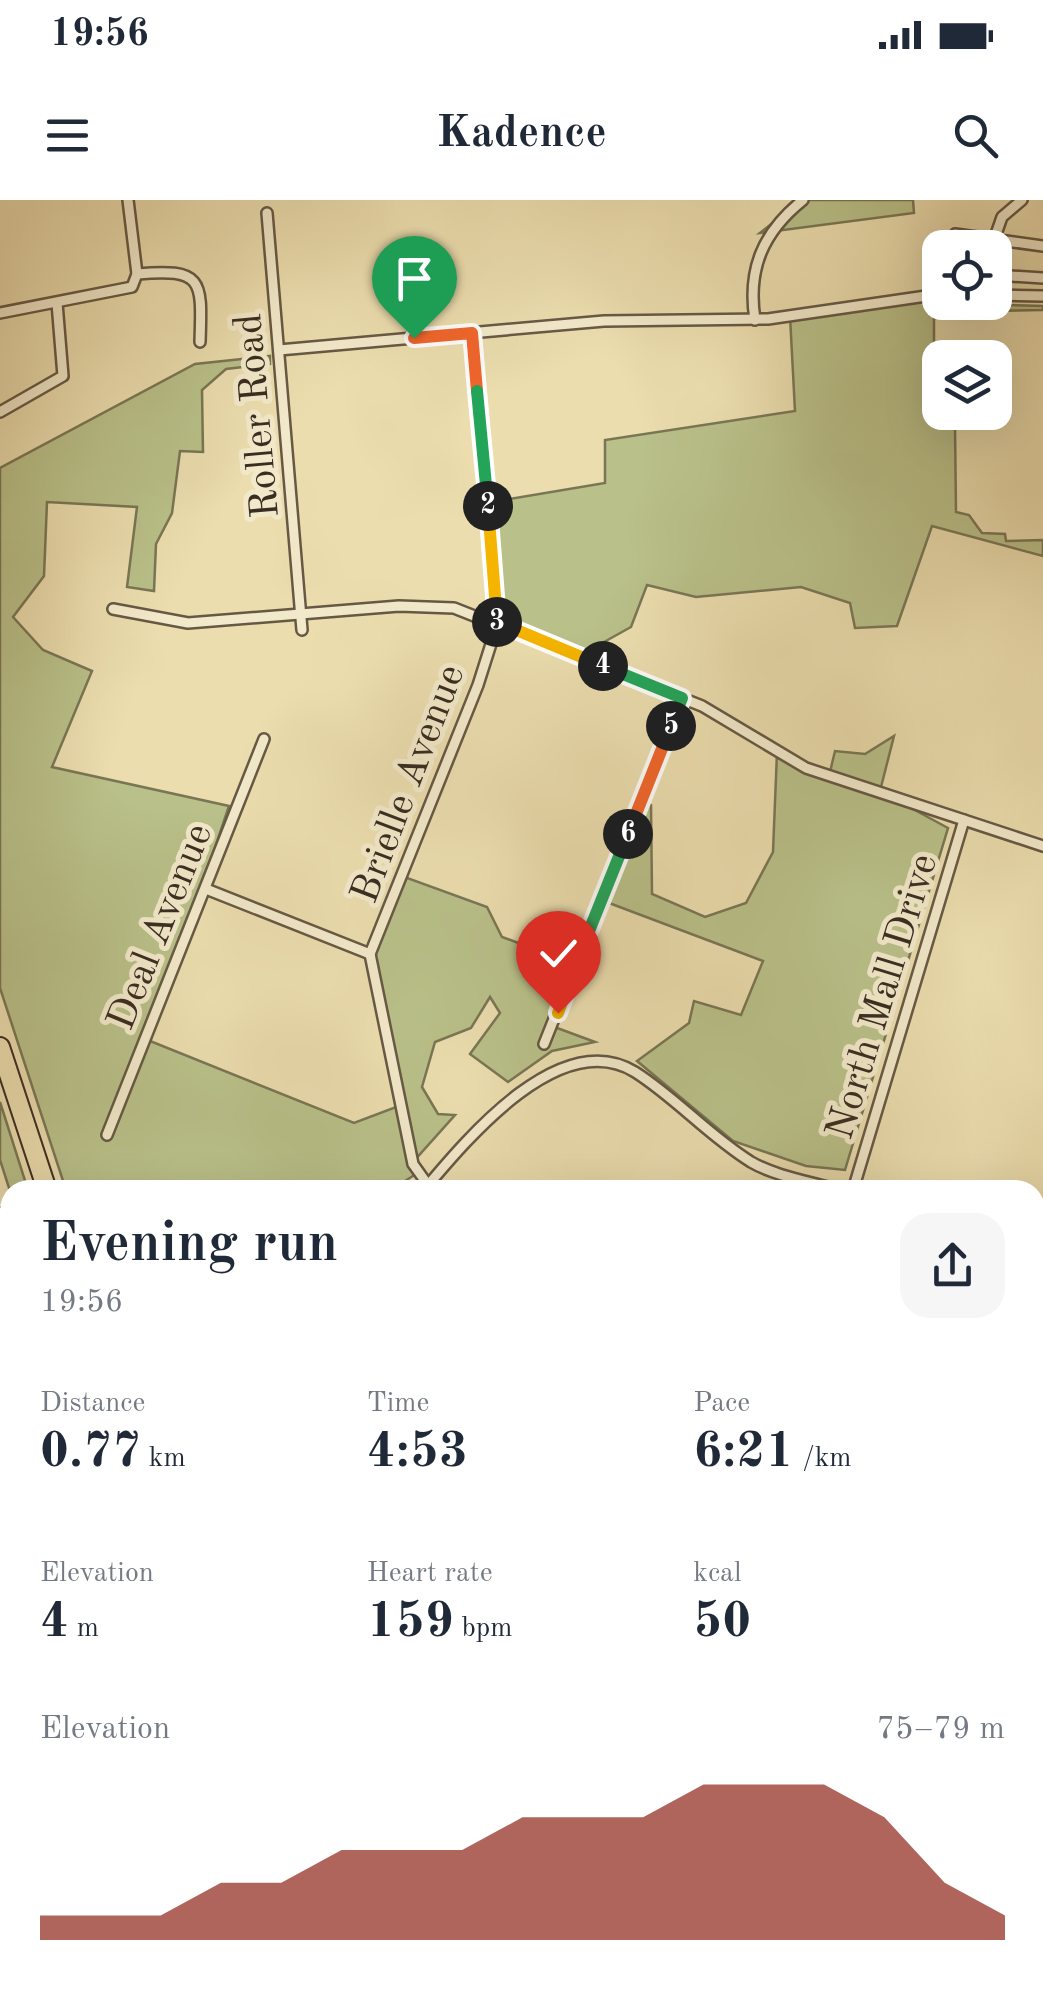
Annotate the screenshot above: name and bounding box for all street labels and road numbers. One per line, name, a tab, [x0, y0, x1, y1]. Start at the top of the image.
street label: Roller Road	[230, 312, 288, 520]
street label: Brielle Avenue	[346, 660, 473, 909]
street label: Deal Avenue	[102, 819, 221, 1036]
street label: North Mall Drive	[821, 850, 946, 1145]

